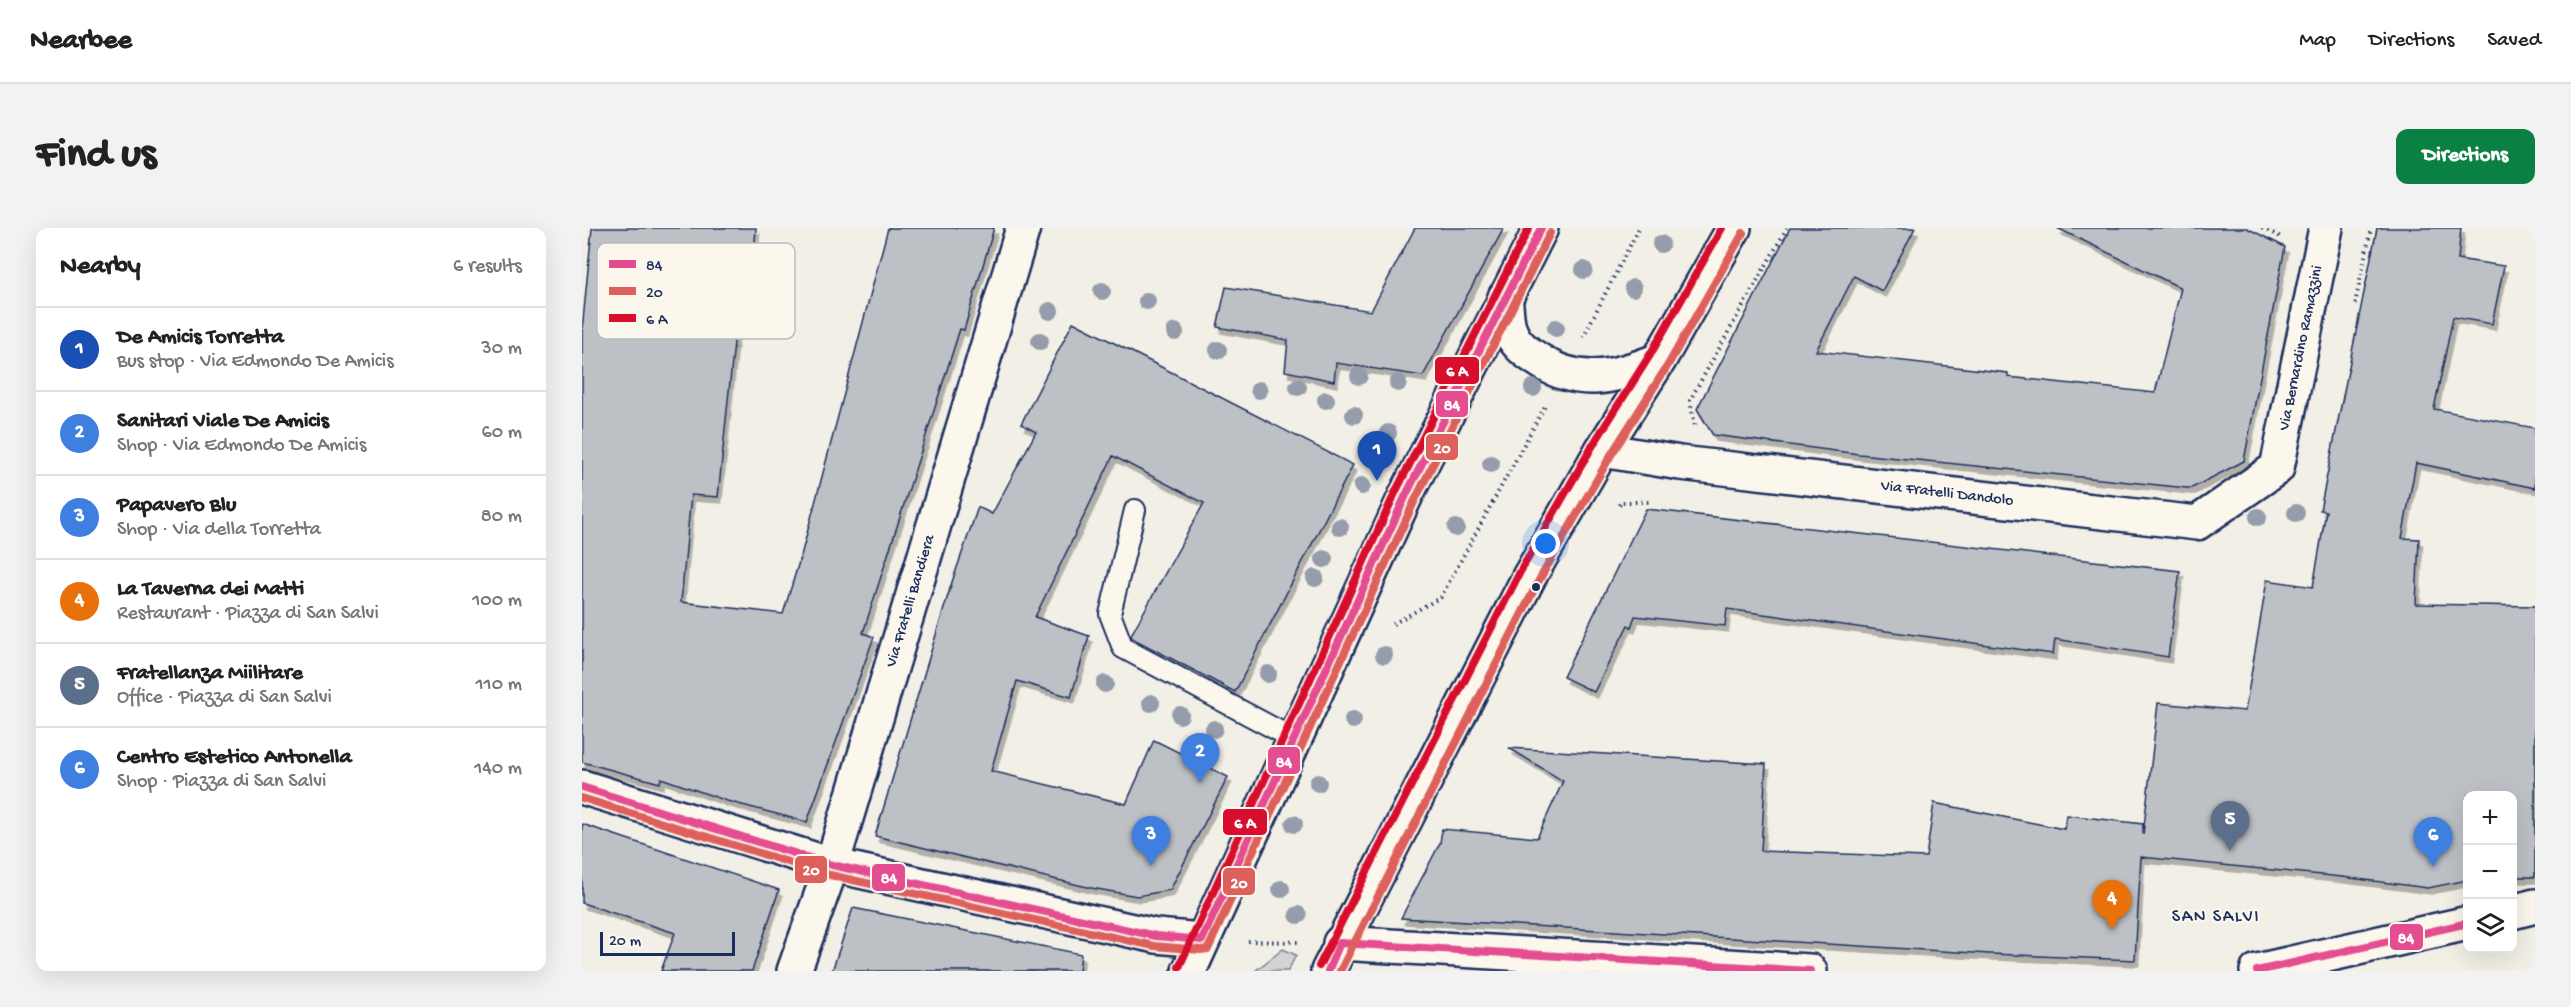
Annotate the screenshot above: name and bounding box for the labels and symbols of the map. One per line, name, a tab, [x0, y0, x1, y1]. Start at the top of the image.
legend	[597, 243, 795, 339]
text: 84	[646, 258, 663, 277]
street label: Via Bernardino Ramazzini	[2275, 264, 2328, 433]
text: 20	[646, 285, 663, 304]
text: 6 A	[646, 312, 669, 331]
line badge: 6 A	[1434, 356, 1480, 385]
text: 6 A	[1446, 364, 1469, 383]
line badge: 84	[1435, 390, 1469, 418]
text: 84	[1444, 398, 1461, 417]
pin: 1	[1358, 432, 1396, 481]
line badge: 20	[1425, 433, 1459, 461]
text: 20	[1434, 441, 1450, 460]
street label: Via Fratelli Dandolo	[1879, 477, 2014, 511]
your location	[1531, 529, 1560, 558]
street label: Via Fratelli Bandiera	[882, 532, 940, 671]
unlabelled marker	[1530, 581, 1542, 593]
pin: 2	[1180, 734, 1220, 783]
line badge: 84	[1267, 746, 1301, 775]
text: 84	[1276, 755, 1293, 774]
pin: 5	[2210, 802, 2250, 851]
line badge: 6 A	[1222, 808, 1268, 836]
pin: 3	[1132, 816, 1170, 866]
text: 6 A	[1234, 816, 1257, 835]
pin: 6	[2414, 818, 2452, 867]
line badge: 20	[794, 855, 828, 884]
text: 20	[803, 863, 819, 882]
line badge: 84	[871, 863, 906, 892]
line badge: 20	[1222, 867, 1256, 896]
text: 84	[881, 871, 898, 890]
text: 20	[1231, 876, 1247, 895]
pin: 4	[2092, 880, 2132, 930]
district label: SAN SALVI	[2172, 907, 2260, 928]
line badge: 84	[2389, 923, 2424, 951]
scale bar	[600, 929, 735, 956]
text: 84	[2398, 931, 2415, 950]

